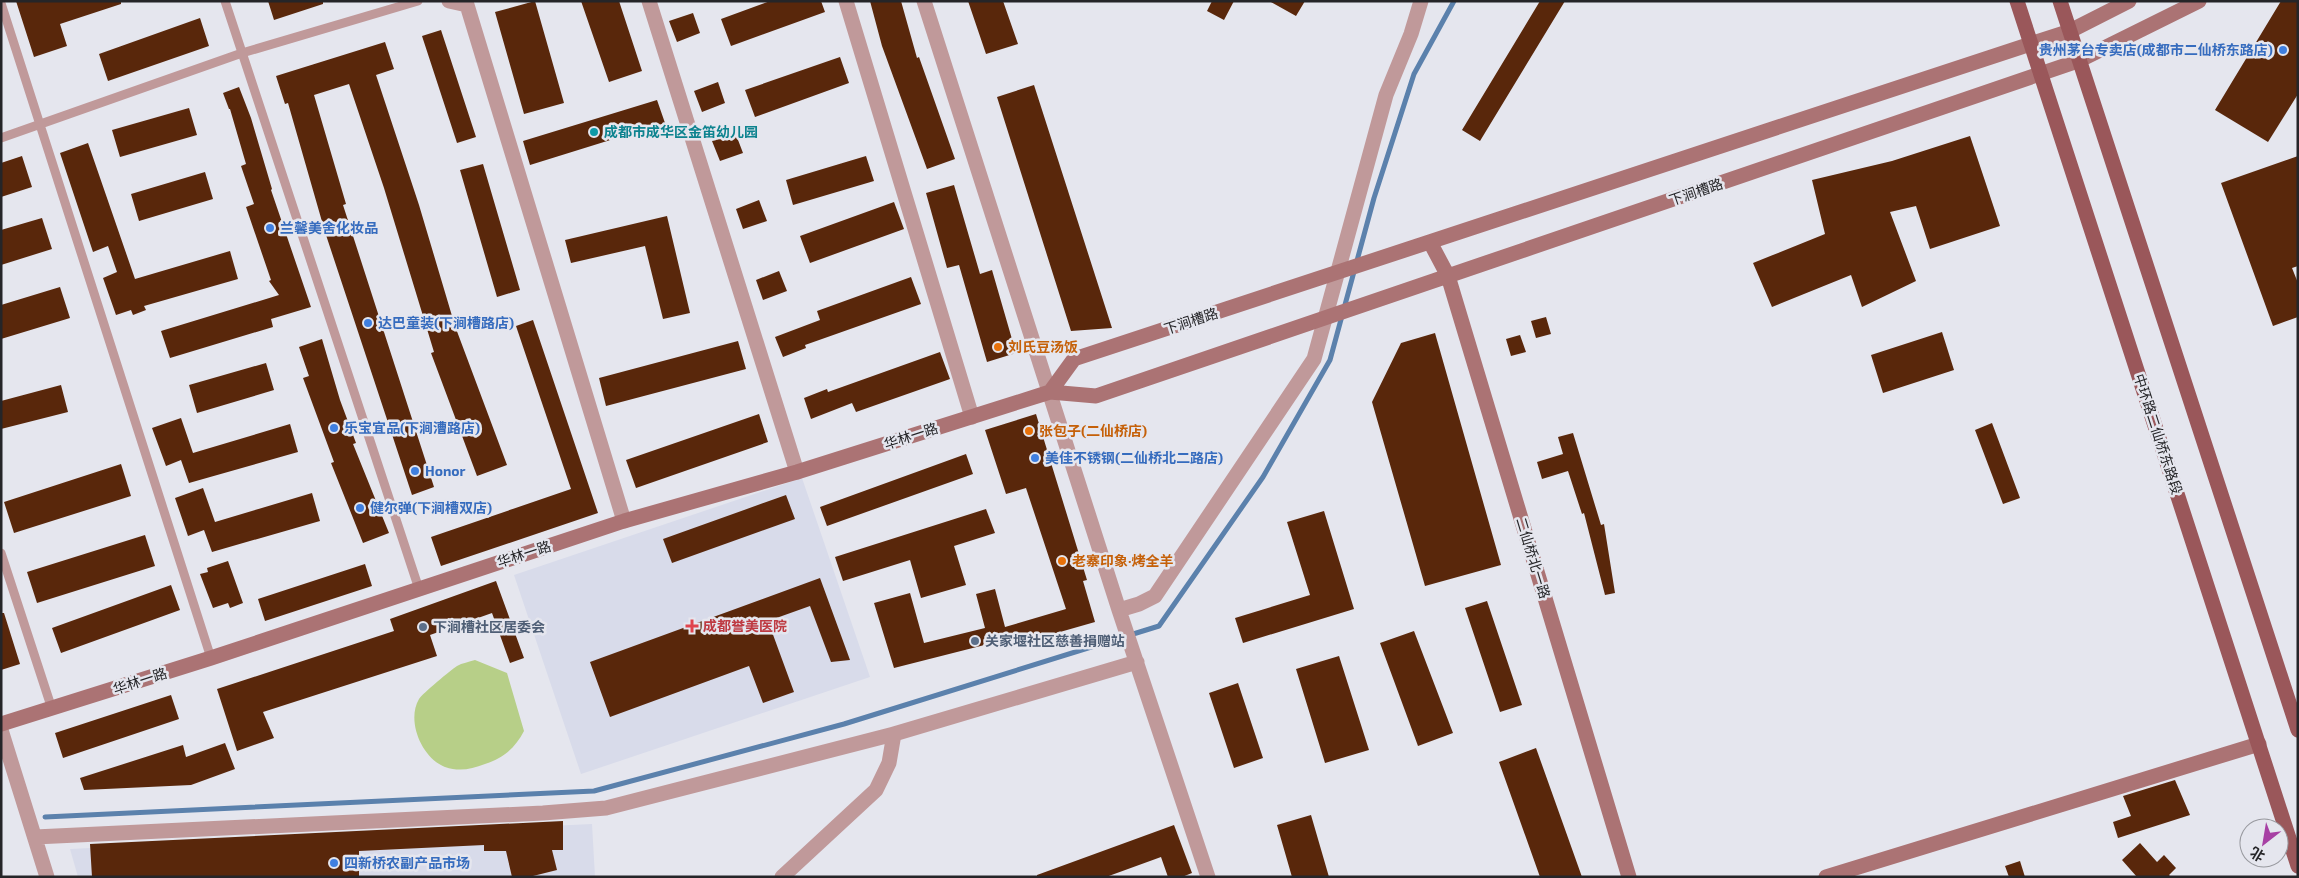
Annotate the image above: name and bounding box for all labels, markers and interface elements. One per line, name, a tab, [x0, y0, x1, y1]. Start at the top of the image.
place label: 贵州茅台专卖店(成都市二仙桥东路店)	[2039, 41, 2273, 58]
marker: 贵州茅台专卖店(成都市二仙桥东路店)	[2277, 44, 2289, 56]
place label: 成都市成华区金笛幼儿园	[604, 123, 758, 140]
marker: 成都市成华区金笛幼儿园	[588, 126, 600, 138]
street label: 下涧槽路	[1667, 174, 1725, 209]
place label: 兰馨美舍化妆品	[280, 219, 378, 236]
marker: 兰馨美舍化妆品	[264, 222, 276, 234]
street label: 下涧槽路	[1162, 304, 1220, 337]
place label: 达巴童装(下涧槽路店)	[378, 314, 514, 331]
marker: 达巴童装(下涧槽路店)	[362, 317, 374, 329]
place label: 刘氏豆汤饭	[1008, 338, 1078, 355]
marker: 刘氏豆汤饭	[992, 341, 1004, 353]
street label: 中环路二仙桥东路段	[2131, 371, 2186, 496]
place label: 乐宝宜品(下涧漕路店)	[344, 419, 480, 436]
street label: 华林一路	[882, 419, 940, 452]
marker: 乐宝宜品(下涧漕路店)	[328, 422, 340, 434]
place label: 张包子(二仙桥店)	[1039, 422, 1147, 439]
marker: 张包子(二仙桥店)	[1023, 425, 1035, 437]
place label: 美佳不锈钢(二仙桥北二路店)	[1045, 449, 1223, 466]
marker: 美佳不锈钢(二仙桥北二路店)	[1029, 452, 1041, 464]
place label: Honor	[425, 462, 466, 479]
marker: Honor	[409, 465, 421, 477]
place label: 健尔弹(下涧槽双店)	[370, 499, 492, 516]
marker: 健尔弹(下涧槽双店)	[354, 502, 366, 514]
street label: 二仙桥北一路	[1513, 515, 1554, 601]
street label: 华林一路	[495, 537, 553, 570]
place label: 老寨印象·烤全羊	[1072, 552, 1174, 569]
marker: 老寨印象·烤全羊	[1056, 555, 1068, 567]
place label: 成都誉美医院	[703, 617, 787, 634]
place label: 下涧槽社区居委会	[433, 618, 545, 635]
marker: 成都誉美医院	[685, 619, 699, 633]
marker: 下涧槽社区居委会	[417, 621, 429, 633]
place label: 关家堰社区慈善捐赠站	[985, 632, 1125, 649]
marker: 关家堰社区慈善捐赠站	[969, 635, 981, 647]
street label: 华林一路	[111, 664, 169, 697]
north arrow	[2239, 818, 2289, 868]
text: 北	[2247, 844, 2267, 865]
place label: 四新桥农副产品市场	[344, 854, 470, 871]
marker: 四新桥农副产品市场	[328, 857, 340, 869]

